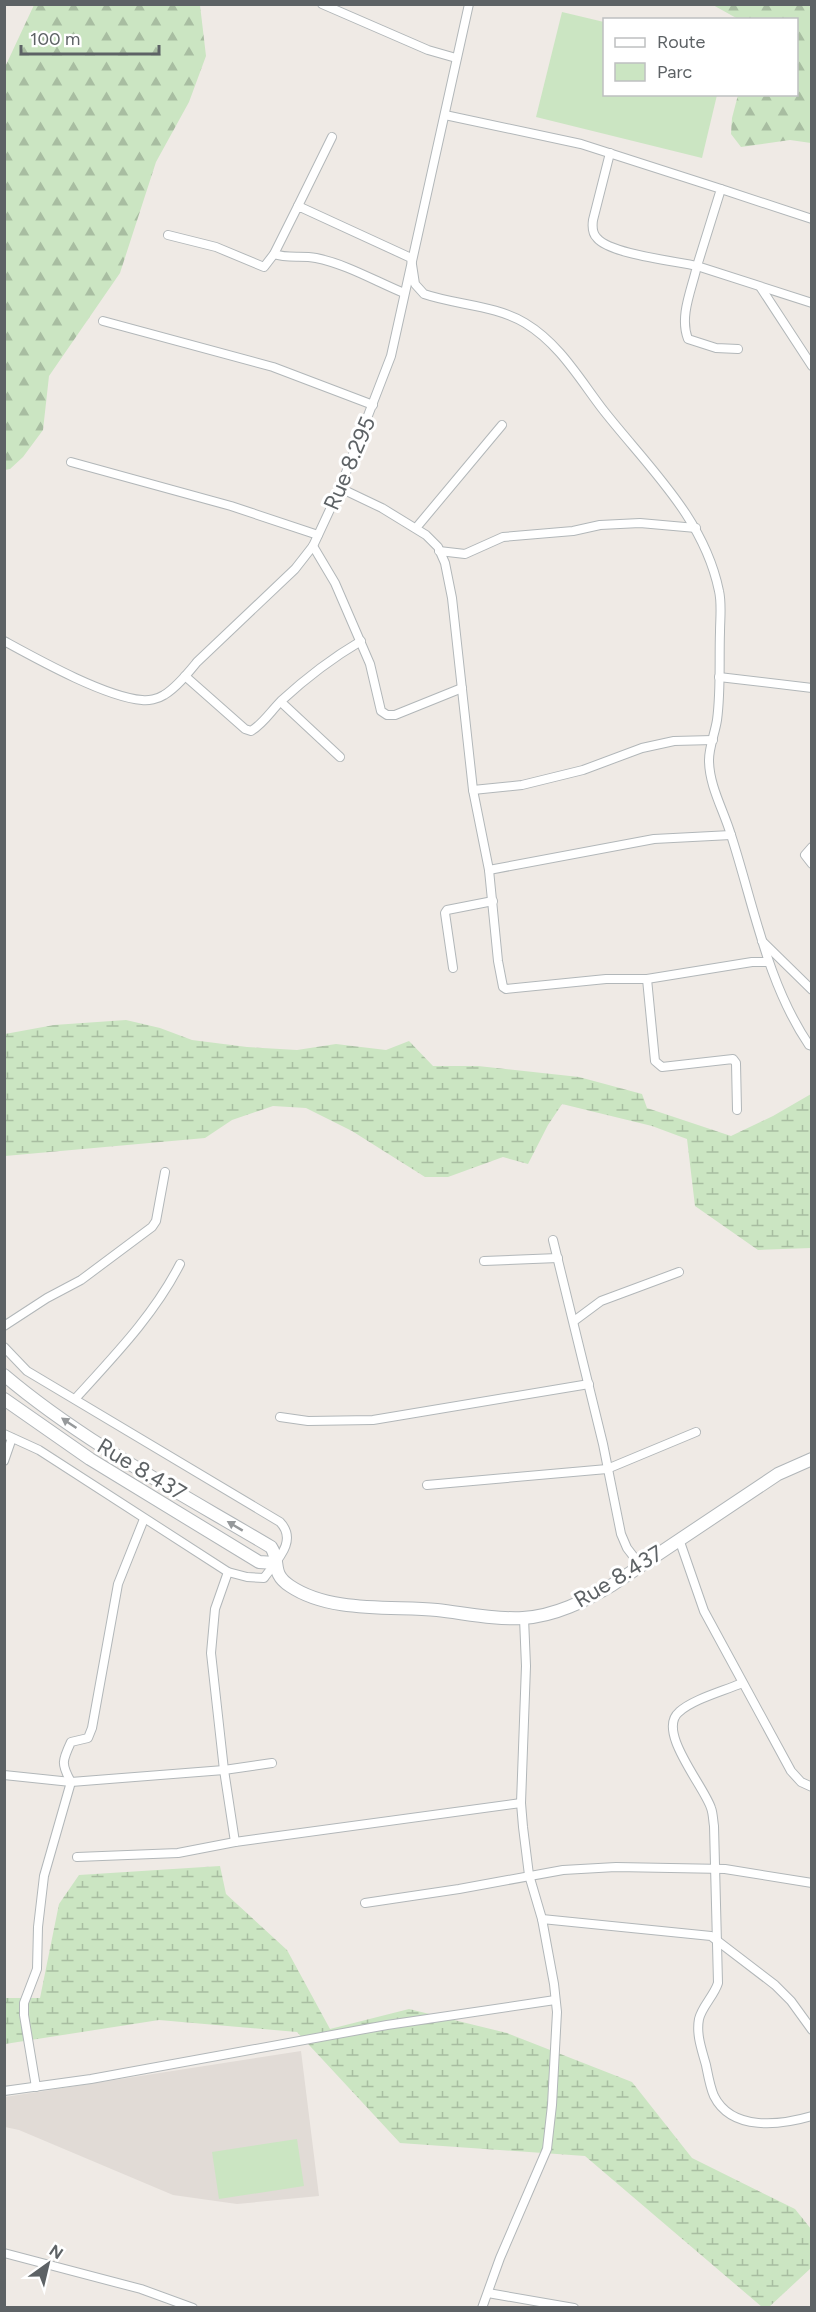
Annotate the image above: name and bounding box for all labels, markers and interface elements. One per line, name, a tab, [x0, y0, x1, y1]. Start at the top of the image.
scale bar	[21, 18, 159, 56]
legend	[603, 18, 798, 96]
text: 100 m	[30, 28, 80, 50]
text: Route	[657, 31, 706, 53]
text: Parc	[657, 61, 693, 83]
street label: Rue 8.295	[318, 412, 381, 514]
one-way arrow	[61, 1418, 77, 1429]
street label: Rue 8.437	[92, 1432, 191, 1507]
one-way arrow	[227, 1520, 243, 1531]
street label: Rue 8.437	[569, 1539, 668, 1614]
north arrow	[18, 2234, 78, 2294]
text: N	[46, 2241, 67, 2263]

